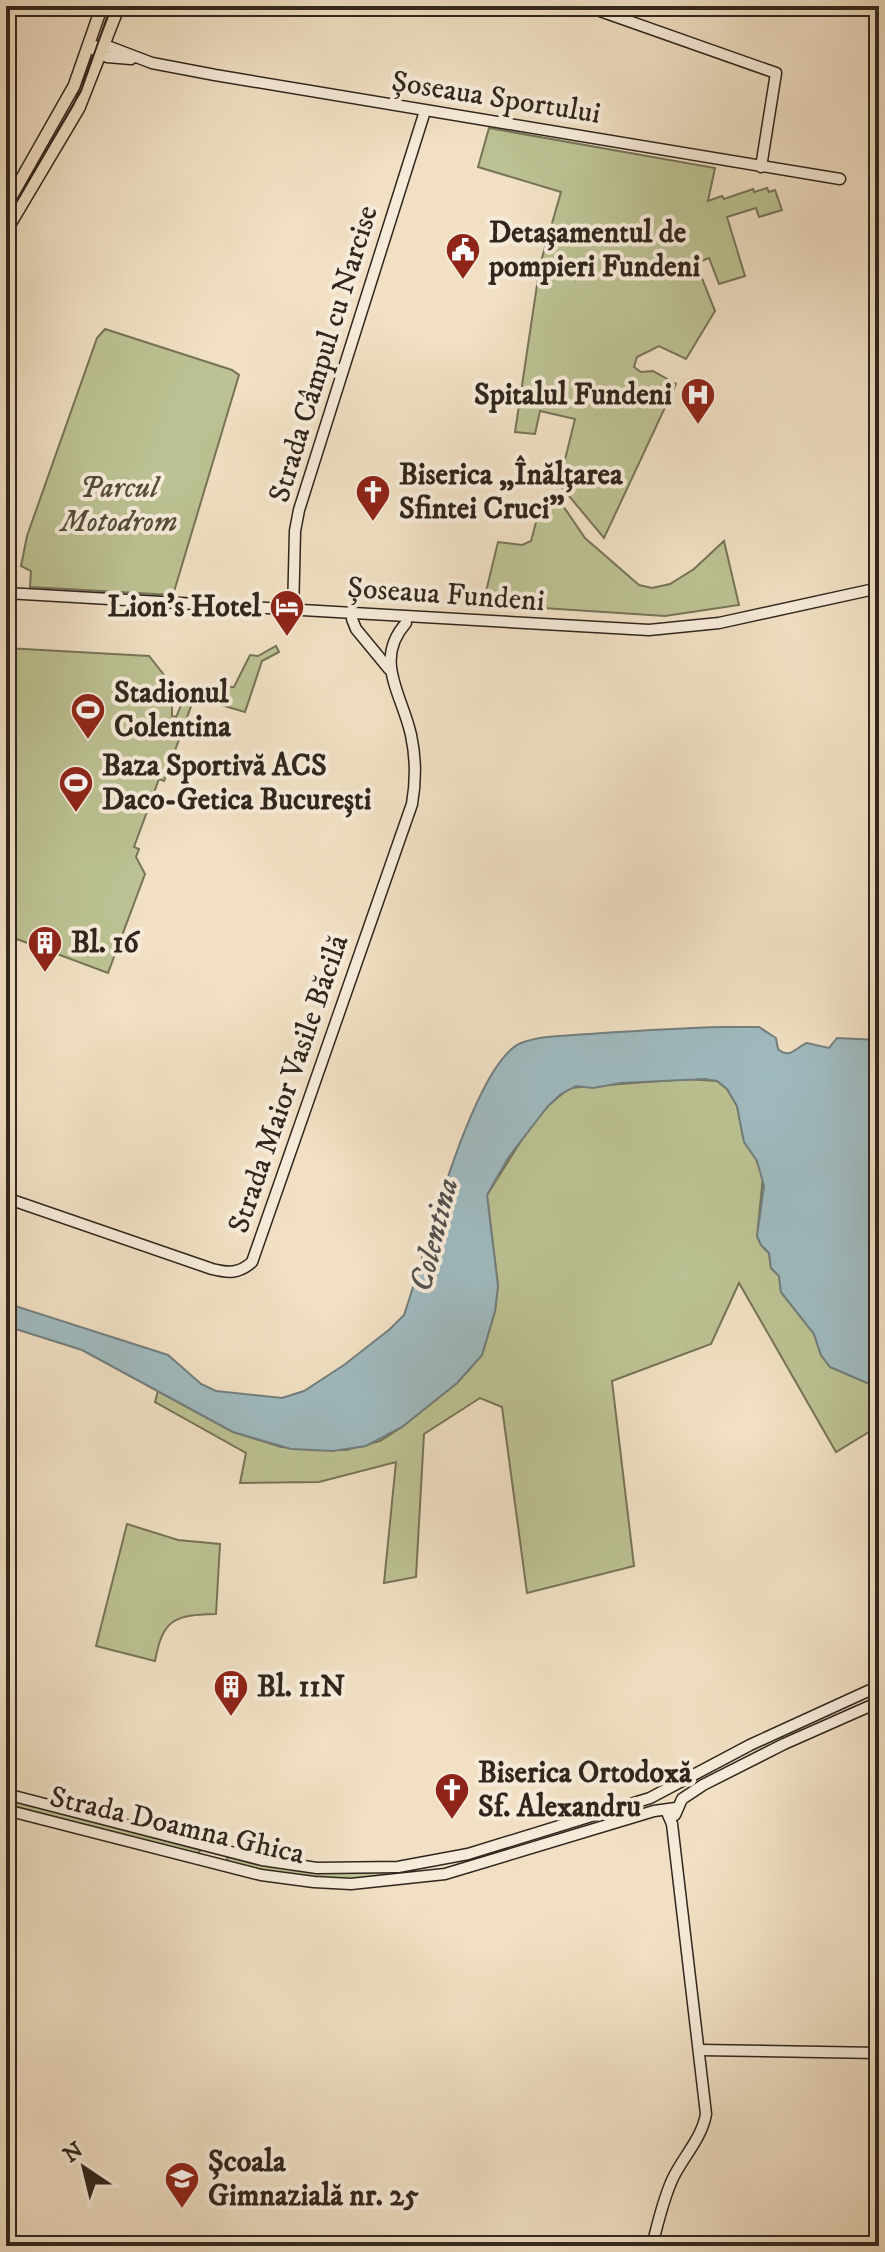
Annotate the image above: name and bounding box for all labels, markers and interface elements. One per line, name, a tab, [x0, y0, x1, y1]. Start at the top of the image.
street label: Șoseaua Sportului	[389, 63, 603, 133]
street label: Strada Câmpul cu Narcise	[261, 201, 387, 507]
place label: Detașamentul de pompieri Fundeni	[488, 215, 700, 286]
public building icon: Detașamentul de pompieri Fundeni	[444, 231, 482, 281]
hospital icon: Spitalul Fundeni	[679, 376, 717, 426]
place label: Spitalul Fundeni	[474, 377, 672, 414]
place label: Biserica „Înălțarea Sfintei Cruci”	[399, 454, 624, 528]
park label: Parcul Motodrom	[59, 470, 177, 541]
church icon: Biserica „Înălțarea Sfintei Cruci”	[354, 473, 392, 523]
street label: Șoseaua Fundeni	[346, 570, 546, 620]
hotel icon: Lion's Hotel	[268, 588, 306, 638]
place label: Lion's Hotel	[108, 589, 262, 626]
place label: Stadionul Colentina	[114, 675, 232, 746]
sports icon: Stadionul Colentina	[69, 691, 107, 741]
place label: Baza Sportivă ACS Daco-Getica București	[102, 748, 372, 819]
sports icon: Baza Sportivă ACS Daco-Getica București	[57, 764, 95, 814]
building icon: Bl. 16	[26, 924, 64, 974]
place label: Bl. 16	[71, 925, 140, 962]
street label: Strada Maior Vasile Băcilă	[221, 930, 358, 1238]
water label: Colentina	[402, 1174, 468, 1296]
building icon: Bl. 11N	[212, 1668, 250, 1718]
place label: Bl. 11N	[257, 1669, 345, 1706]
place label: Biserica Ortodoxă Sf. Alexandru	[478, 1755, 693, 1826]
church icon: Biserica Ortodoxă Sf. Alexandru	[433, 1771, 471, 1821]
street label: Strada Doamna Ghica	[46, 1779, 308, 1873]
north arrow	[44, 2128, 124, 2208]
text: N	[58, 2137, 89, 2169]
place label: Școala Gimnazială nr. 25	[208, 2144, 419, 2215]
school or university icon: Școala Gimnazială nr. 25	[163, 2160, 201, 2210]

